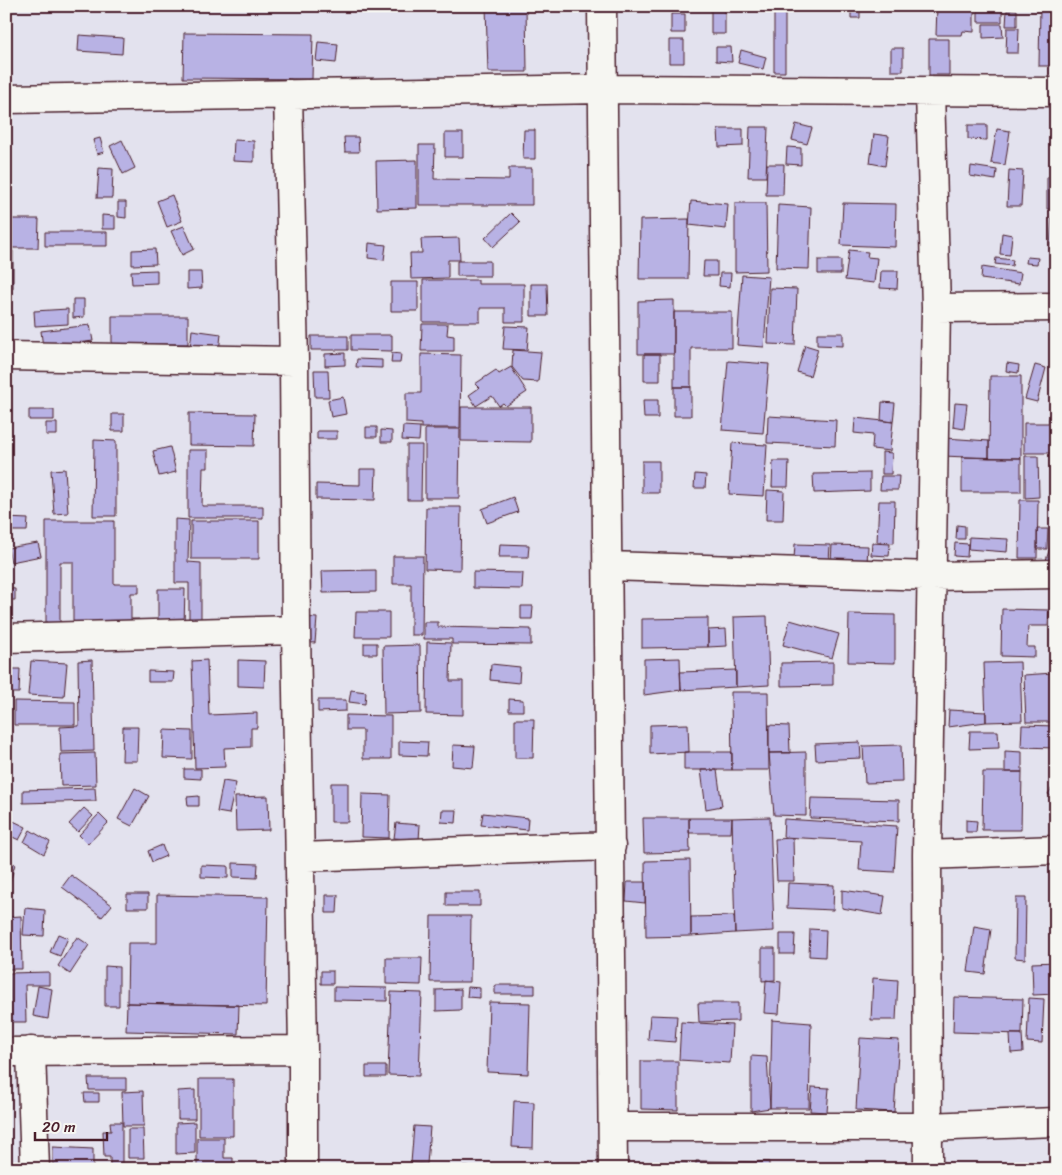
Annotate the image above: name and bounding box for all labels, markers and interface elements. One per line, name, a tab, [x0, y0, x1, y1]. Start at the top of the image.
scale bar	[35, 1110, 108, 1142]
text: 20 m	[42, 1114, 76, 1140]

